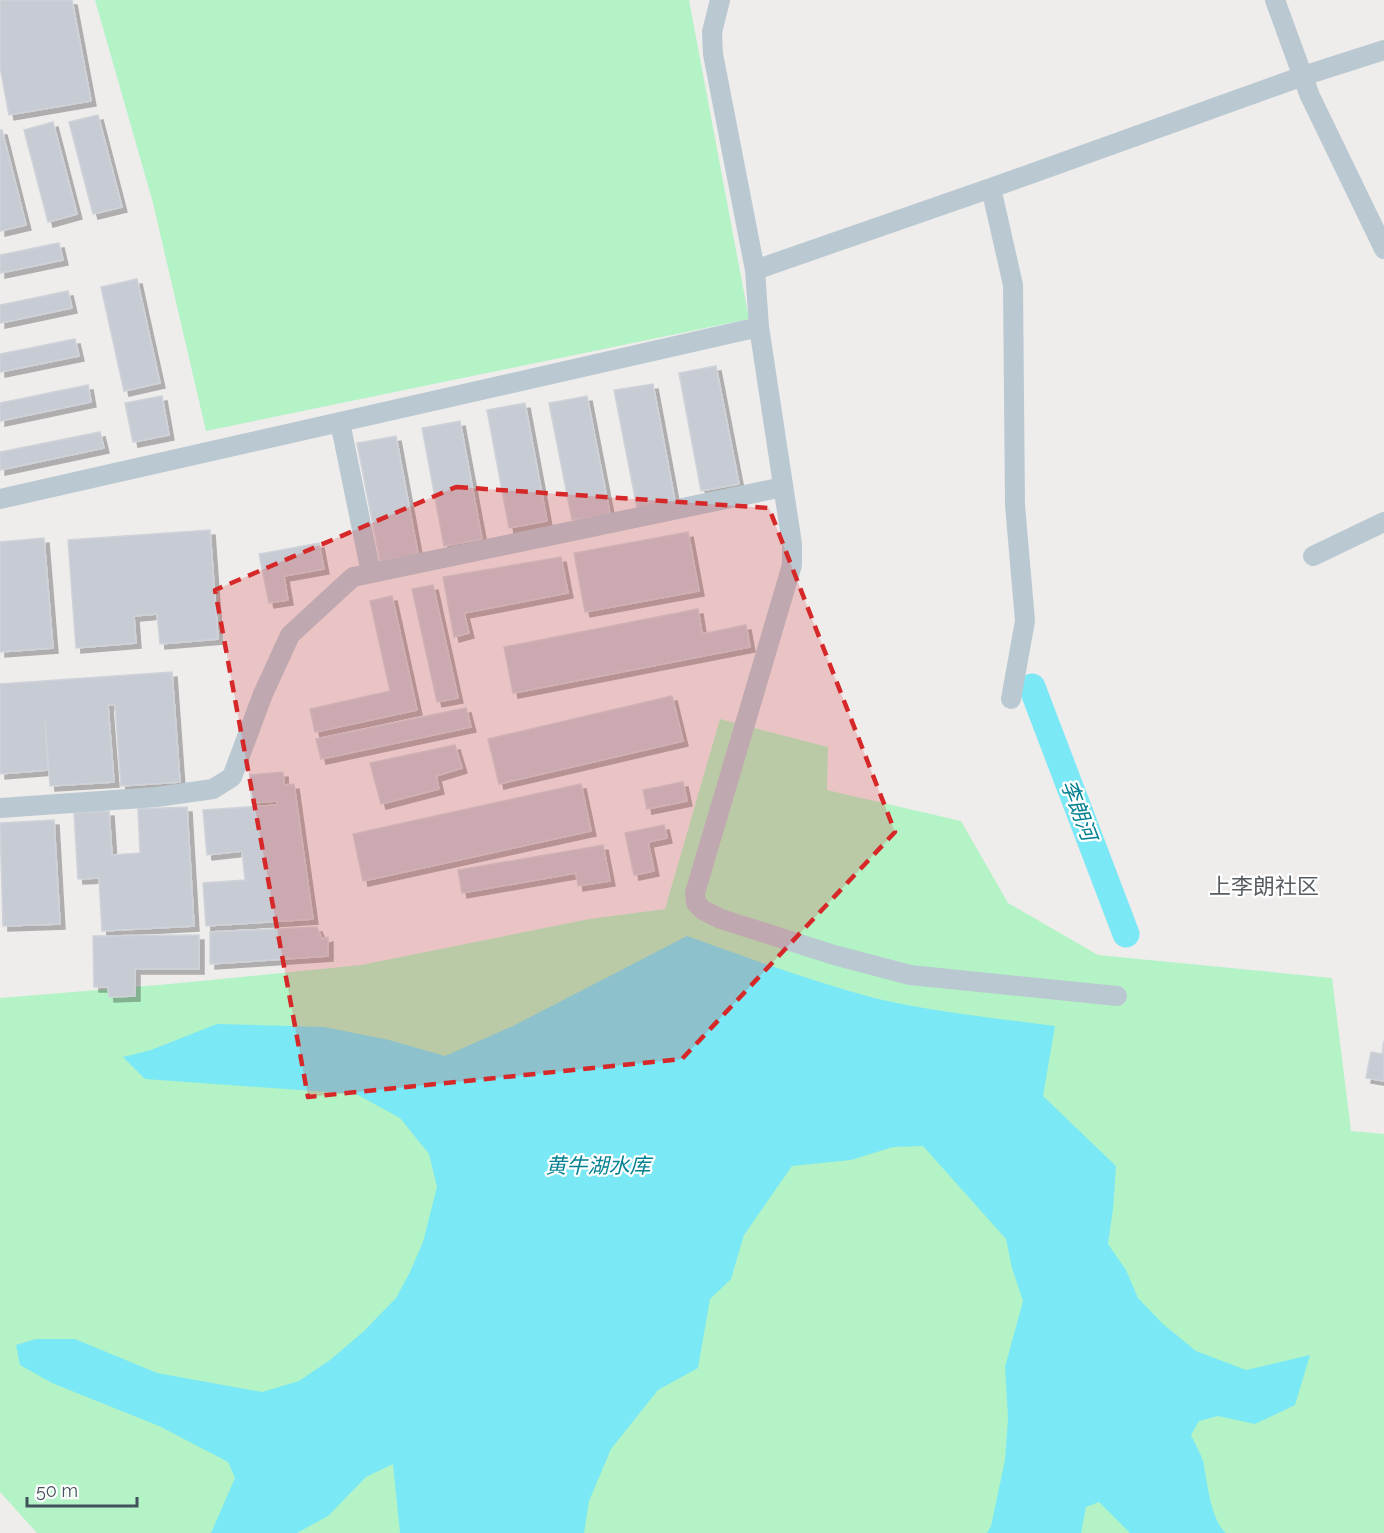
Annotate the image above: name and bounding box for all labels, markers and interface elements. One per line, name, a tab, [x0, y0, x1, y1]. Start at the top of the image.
water label: 李朗河	[1056, 776, 1103, 848]
district label: 上李朗社区	[1209, 873, 1319, 899]
water label: 黄牛湖水库	[546, 1153, 653, 1178]
scale bar	[27, 1470, 136, 1508]
text: 50 m	[36, 1480, 78, 1501]

